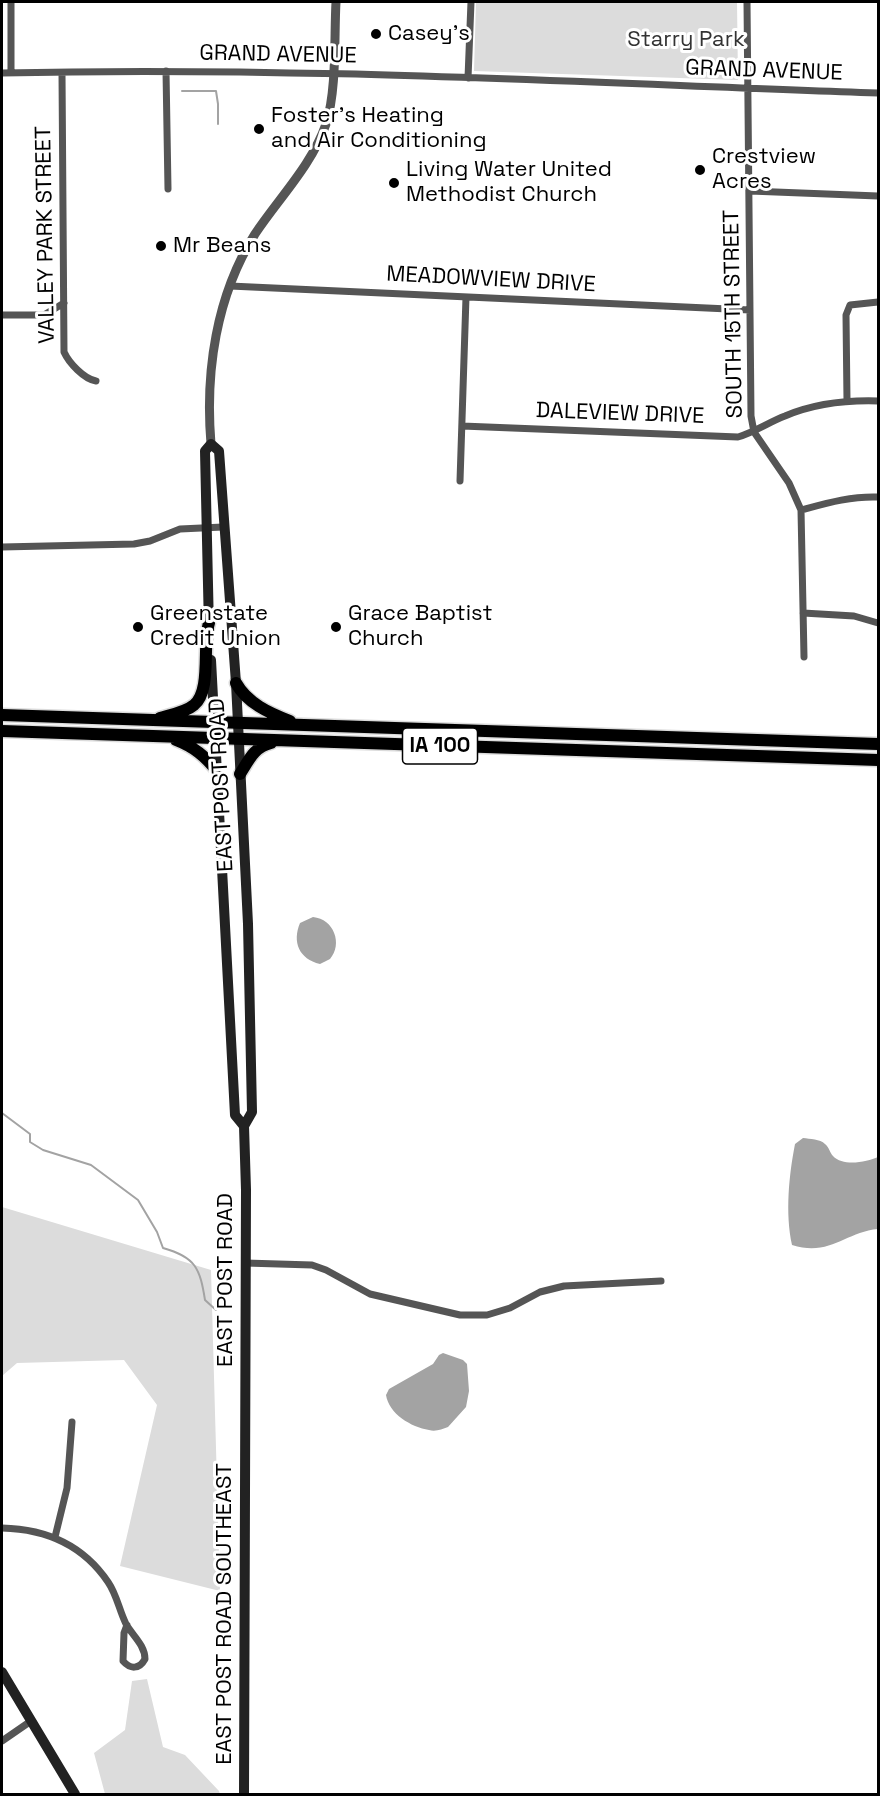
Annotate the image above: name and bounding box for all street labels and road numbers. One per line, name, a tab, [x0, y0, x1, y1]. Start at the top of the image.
street label: GRAND AVENUE	[199, 40, 357, 70]
street label: GRAND AVENUE	[685, 55, 843, 87]
street label: VALLEY PARK STREET	[31, 126, 61, 344]
street label: SOUTH 15TH STREET	[719, 209, 749, 419]
street label: MEADOWVIEW DRIVE	[386, 261, 596, 299]
street label: DALEVIEW DRIVE	[535, 398, 705, 430]
street label: EAST POST ROAD	[204, 698, 240, 872]
road number: IA 100	[402, 728, 478, 764]
street label: EAST POST ROAD	[213, 1193, 239, 1367]
street label: EAST POST ROAD SOUTHEAST	[212, 1463, 238, 1765]

